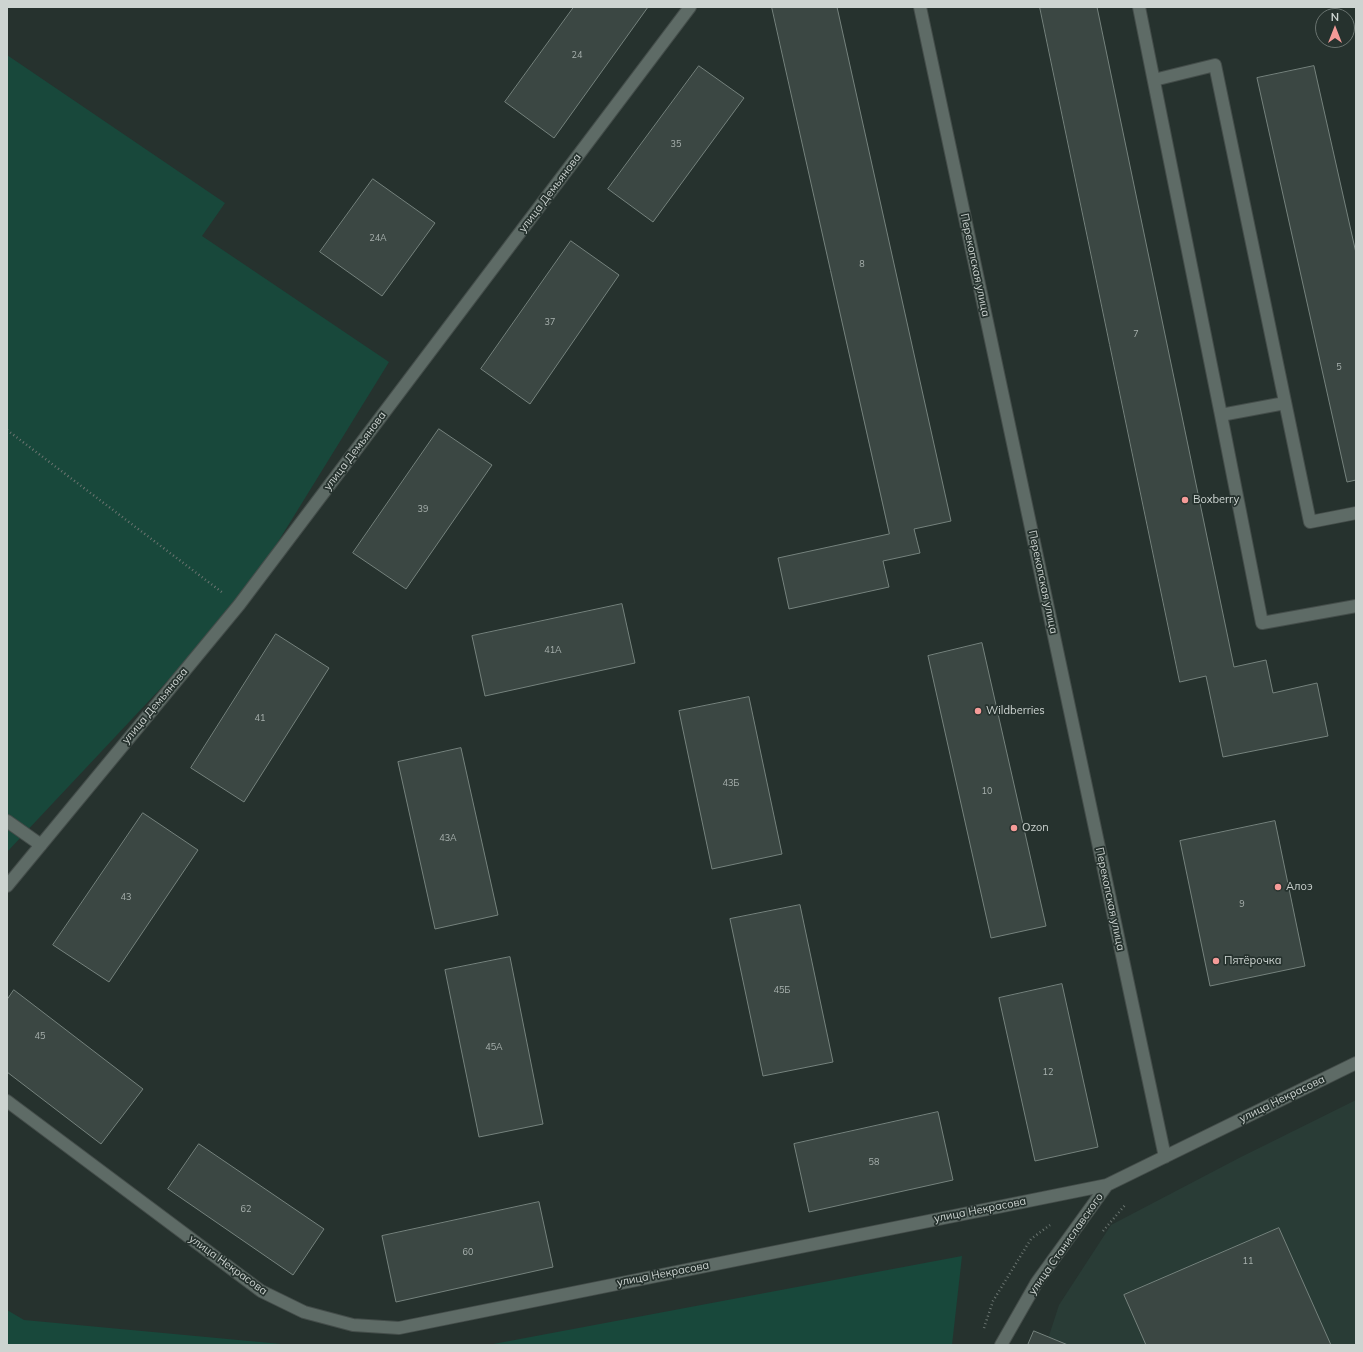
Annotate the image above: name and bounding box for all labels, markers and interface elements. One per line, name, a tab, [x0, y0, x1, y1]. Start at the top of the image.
north arrow	[1315, 8, 1355, 48]
text: N	[1331, 10, 1339, 24]
house number: 24	[572, 50, 582, 60]
house number: 35	[671, 139, 681, 149]
street label: улица Демьянова	[516, 151, 584, 235]
street label: Перекопская улица	[958, 212, 992, 318]
house number: 24А	[369, 233, 387, 243]
house number: 8	[859, 259, 865, 269]
house number: 37	[545, 317, 555, 327]
house number: 7	[1133, 329, 1139, 339]
house number: 5	[1336, 362, 1342, 372]
street label: улица Демьянова	[321, 409, 389, 493]
place label: Boxberry	[1193, 493, 1239, 507]
marker: Boxberry	[1180, 495, 1190, 505]
house number: 39	[418, 504, 428, 514]
street label: Перекопская улица	[1026, 529, 1060, 635]
house number: 41А	[544, 645, 562, 655]
street label: улица Демьянова	[119, 665, 191, 747]
place label: Wildberries	[986, 704, 1045, 718]
marker: Wildberries	[973, 706, 983, 716]
house number: 41	[255, 713, 265, 723]
house number: 43Б	[723, 778, 739, 788]
house number: 10	[982, 786, 992, 796]
place label: Ozon	[1022, 821, 1049, 835]
marker: Ozon	[1009, 823, 1019, 833]
house number: 43А	[439, 833, 457, 843]
street label: Перекопская улица	[1093, 846, 1127, 952]
place label: Алоэ	[1286, 880, 1313, 894]
marker: Алоэ	[1273, 882, 1283, 892]
house number: 43	[121, 892, 131, 902]
house number: 9	[1239, 899, 1245, 909]
place label: Пятёрочка	[1224, 954, 1281, 968]
marker: Пятёрочка	[1211, 956, 1221, 966]
house number: 45Б	[774, 985, 790, 995]
house number: 45	[35, 1031, 45, 1041]
house number: 45А	[485, 1042, 503, 1052]
house number: 12	[1043, 1067, 1053, 1077]
street label: улица Некрасова	[1237, 1073, 1327, 1125]
house number: 58	[869, 1157, 879, 1167]
street label: улица Станиславского	[1026, 1191, 1106, 1297]
street label: улица Некрасова	[933, 1195, 1027, 1225]
house number: 62	[241, 1204, 251, 1214]
street label: улица Некрасова	[186, 1232, 270, 1298]
house number: 60	[463, 1247, 473, 1257]
house number: 11	[1243, 1256, 1253, 1266]
street label: улица Некрасова	[616, 1259, 710, 1289]

